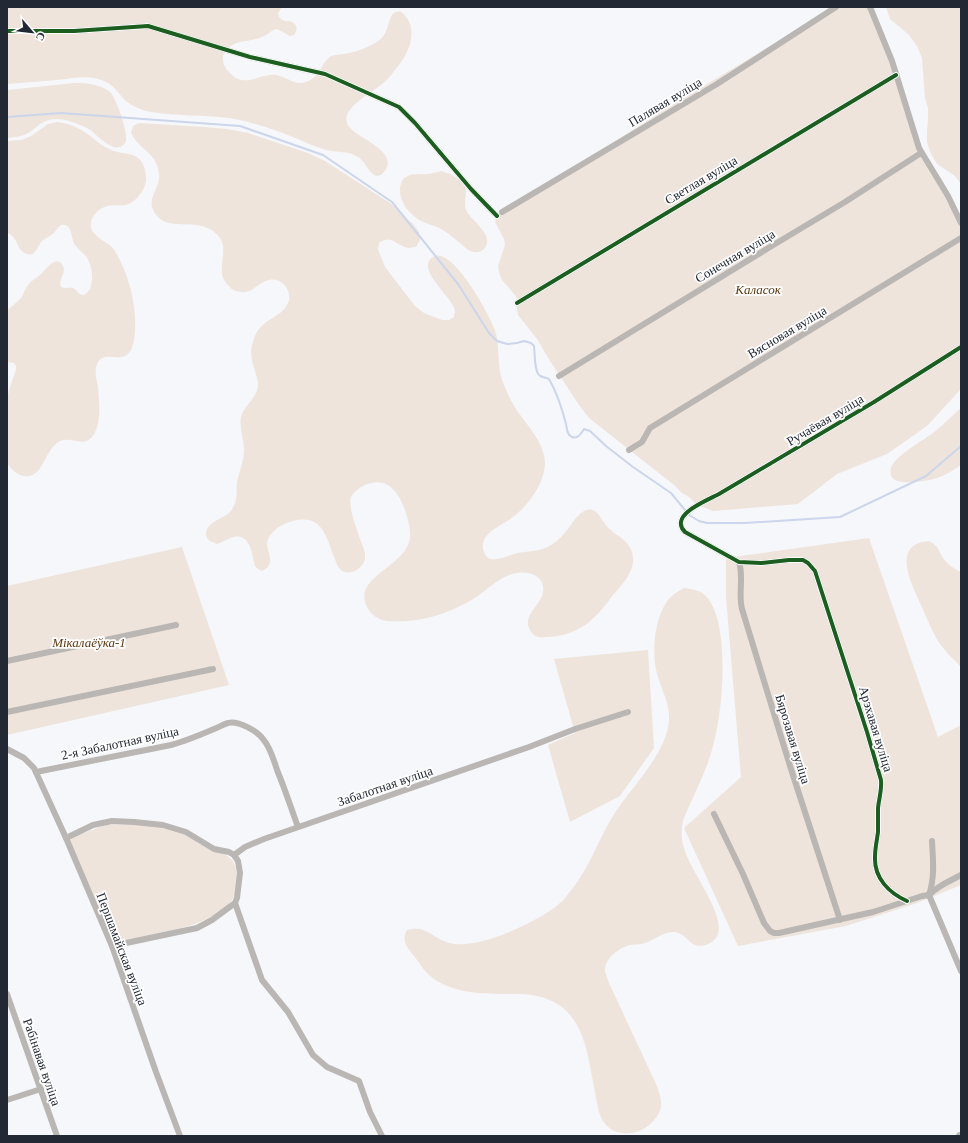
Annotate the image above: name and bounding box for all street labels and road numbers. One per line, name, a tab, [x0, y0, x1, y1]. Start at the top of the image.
street label: Палявая вуліца	[625, 74, 705, 130]
street label: Светлая вуліца	[662, 152, 740, 207]
street label: Сонечная вуліца	[692, 226, 778, 286]
street label: Вясновая вуліца	[745, 302, 829, 361]
street label: Ручаёвая вуліца	[784, 391, 866, 449]
street label: Арэхавая вуліца	[856, 684, 896, 774]
street label: Бярозавая вуліца	[772, 692, 814, 786]
street label: 2-я Забалотная вуліца	[60, 723, 180, 763]
street label: Забалотная вуліца	[335, 763, 435, 809]
street label: Першамайская вуліца	[94, 890, 151, 1008]
street label: Рабінавая вуліца	[20, 1016, 64, 1108]

